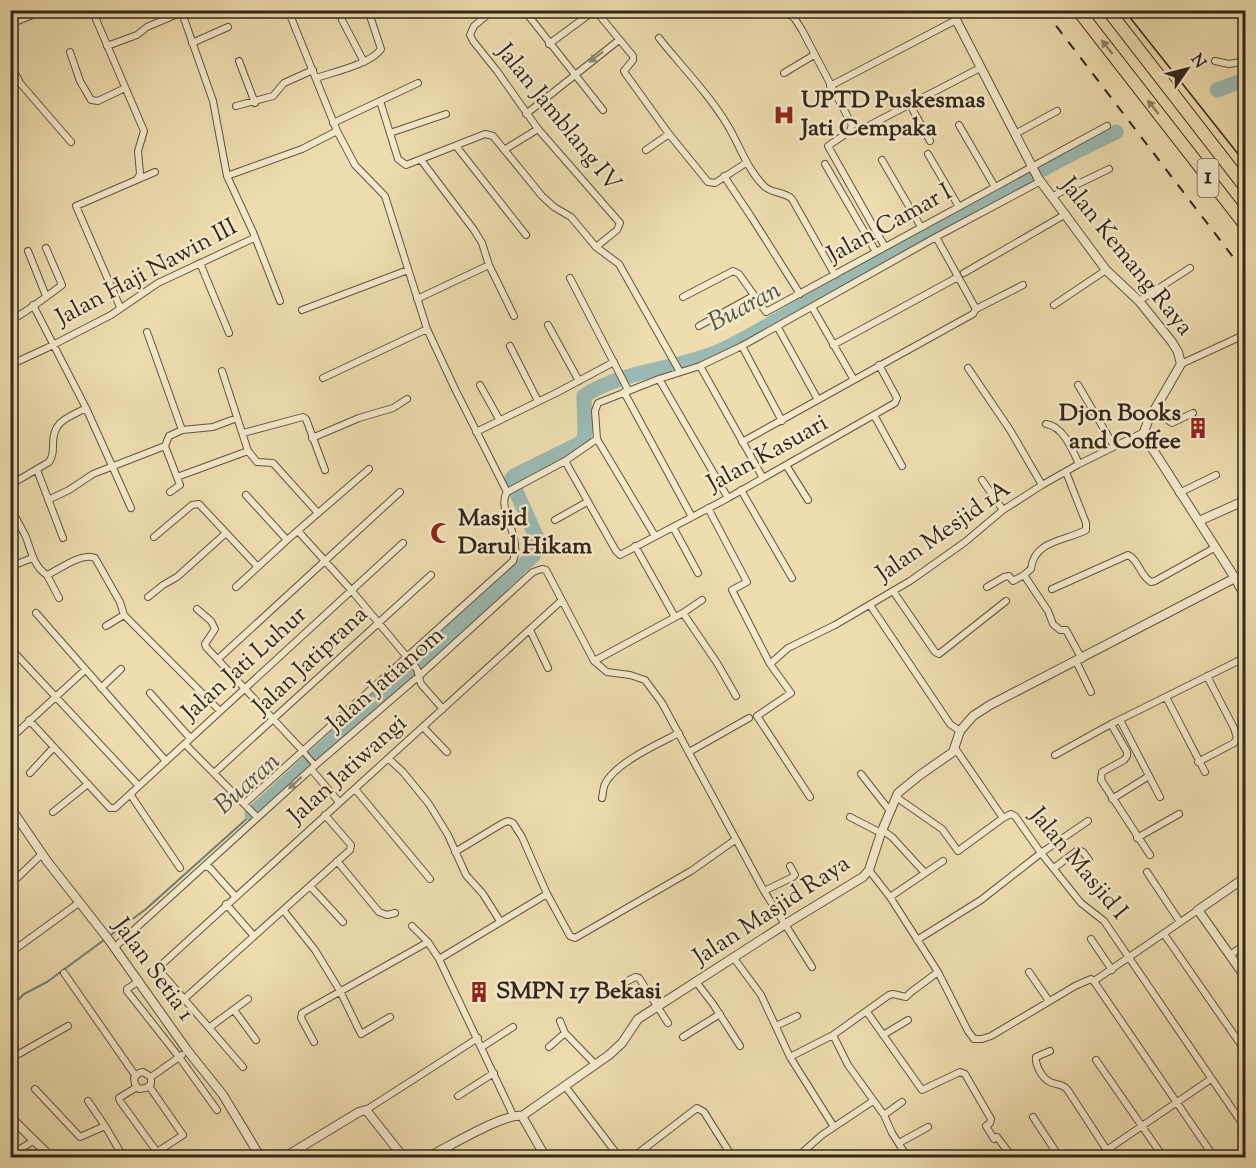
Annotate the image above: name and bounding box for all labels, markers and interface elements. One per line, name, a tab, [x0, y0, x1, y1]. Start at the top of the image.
street label: Jalan Jamblang IV	[486, 35, 628, 199]
north arrow	[1157, 39, 1217, 99]
one-way arrow	[1101, 40, 1113, 55]
text: N	[1184, 50, 1210, 74]
one-way arrow	[589, 51, 605, 63]
place label: UPTD Puskesmas Jati Cempaka	[799, 84, 985, 146]
one-way arrow	[1148, 100, 1160, 115]
hospital icon: UPTD Puskesmas Jati Cempaka	[772, 103, 796, 127]
road number: 1	[1198, 159, 1218, 197]
street label: Jalan Kemang Raya	[1050, 169, 1201, 344]
street label: Jalan Camar I	[820, 176, 959, 273]
street label: Jalan Haji Nawin III	[49, 211, 244, 336]
water label: Buaran	[702, 272, 788, 342]
place label: Djon Books and Coffee	[1059, 397, 1181, 459]
street label: Jalan Kasuari	[700, 407, 835, 502]
building icon: Djon Books and Coffee	[1186, 416, 1210, 440]
street label: Jalan Mesjid 1A	[868, 473, 1019, 592]
place label: Masjid Darul Hikam	[458, 502, 592, 564]
mosque icon: Masjid Darul Hikam	[429, 521, 453, 545]
street label: Jalan Jati Luhur	[173, 599, 315, 731]
street label: Jalan Jatiprana	[244, 599, 376, 725]
street label: Jalan Jatianom	[318, 619, 452, 742]
street label: Jalan Jatiwangi	[280, 707, 415, 834]
water label: Buaran	[207, 744, 289, 824]
one-way arrow	[288, 776, 303, 789]
street label: Jalan Masjid I	[1019, 799, 1135, 928]
street label: Jalan Masjid Raya	[685, 848, 857, 976]
street label: Jalan Setia 1	[103, 910, 202, 1028]
place label: SMPN 17 Bekasi	[496, 975, 662, 1009]
building icon: SMPN 17 Bekasi	[467, 980, 491, 1004]

